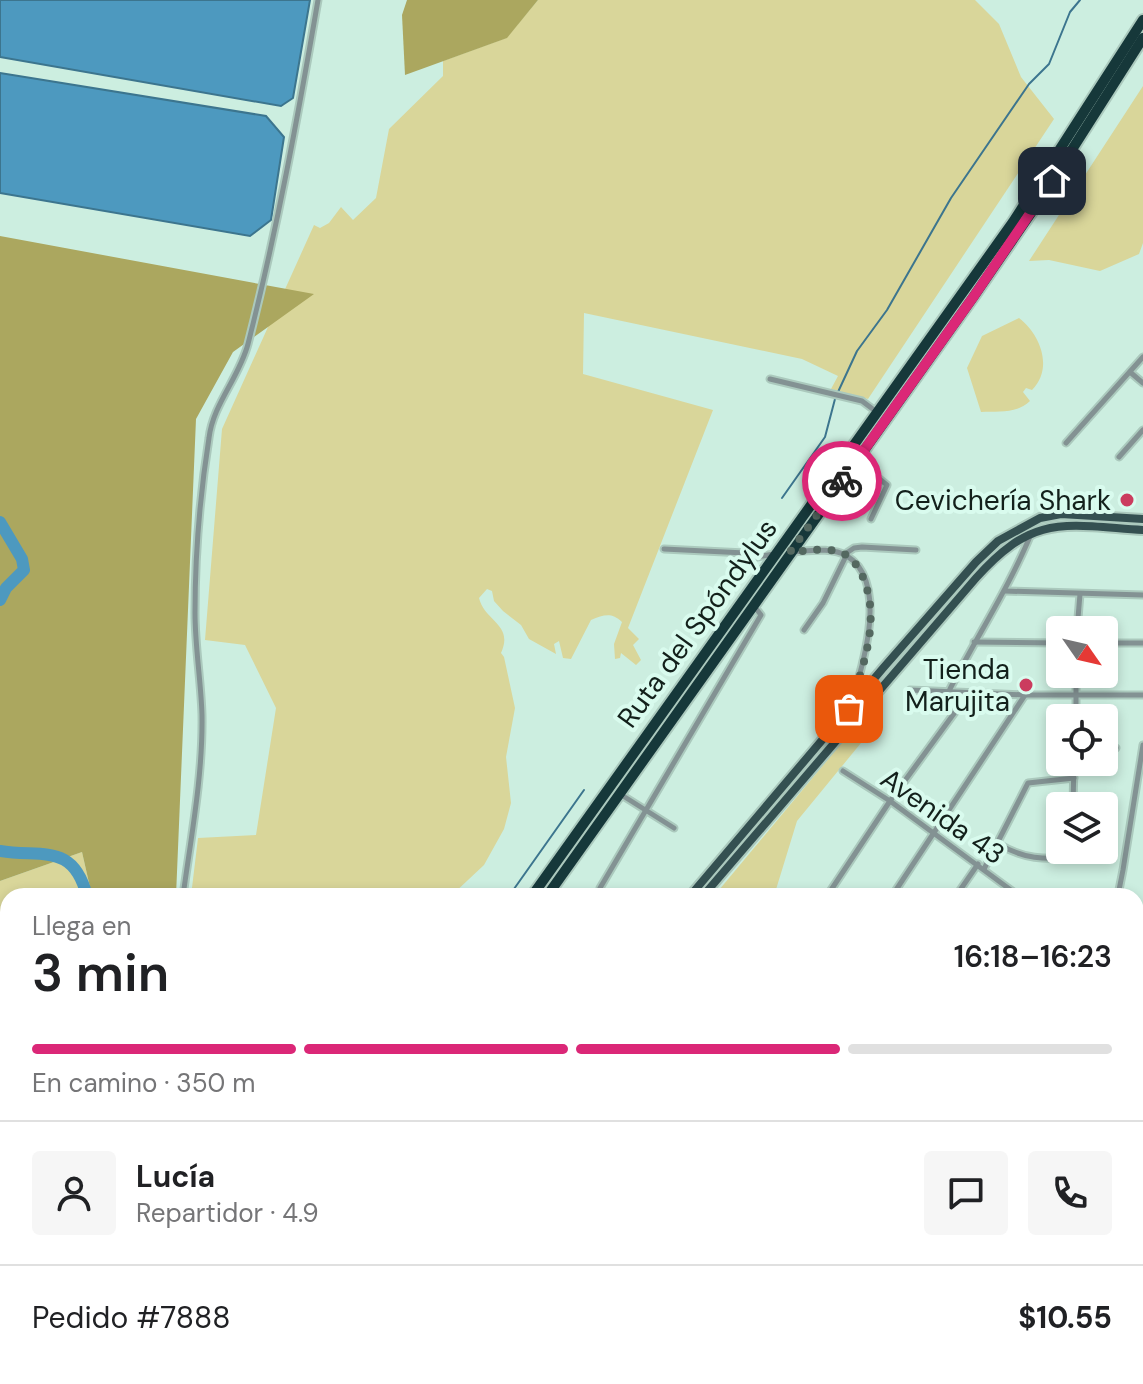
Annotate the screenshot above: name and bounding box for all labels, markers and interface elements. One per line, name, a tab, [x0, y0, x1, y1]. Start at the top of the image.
pin	[1018, 147, 1086, 215]
icon: home	[1030, 159, 1074, 203]
courier	[802, 441, 882, 521]
icon: bike	[820, 459, 864, 503]
place label: Cevichería Shark	[895, 482, 1111, 519]
marker: Cevichería Shark	[1118, 491, 1136, 509]
street label: Ruta del Spóndylus	[609, 512, 786, 735]
north arrow	[1046, 616, 1118, 688]
map controls	[1046, 616, 1118, 864]
place label: Tienda Marujita	[905, 651, 1010, 720]
pin	[815, 675, 883, 743]
marker: Tienda Marujita	[1017, 676, 1035, 694]
icon: bag	[827, 687, 871, 731]
button: locate	[1046, 704, 1118, 776]
street label: Avenida 43	[873, 760, 1012, 873]
button: layers	[1046, 792, 1118, 864]
text: Llega en	[32, 909, 131, 943]
text: 16:18–16:23	[954, 937, 1112, 976]
text: 3 min	[32, 939, 169, 1007]
text: En camino · 350 m	[32, 1066, 255, 1100]
button: person	[32, 1151, 116, 1235]
button: chat	[924, 1151, 1008, 1235]
button: phone	[1028, 1151, 1112, 1235]
text: Lucía	[136, 1157, 215, 1196]
text: Repartidor · 4.9	[136, 1196, 319, 1230]
text: Pedido #7888	[32, 1298, 231, 1337]
text: $10.55	[1018, 1298, 1112, 1337]

